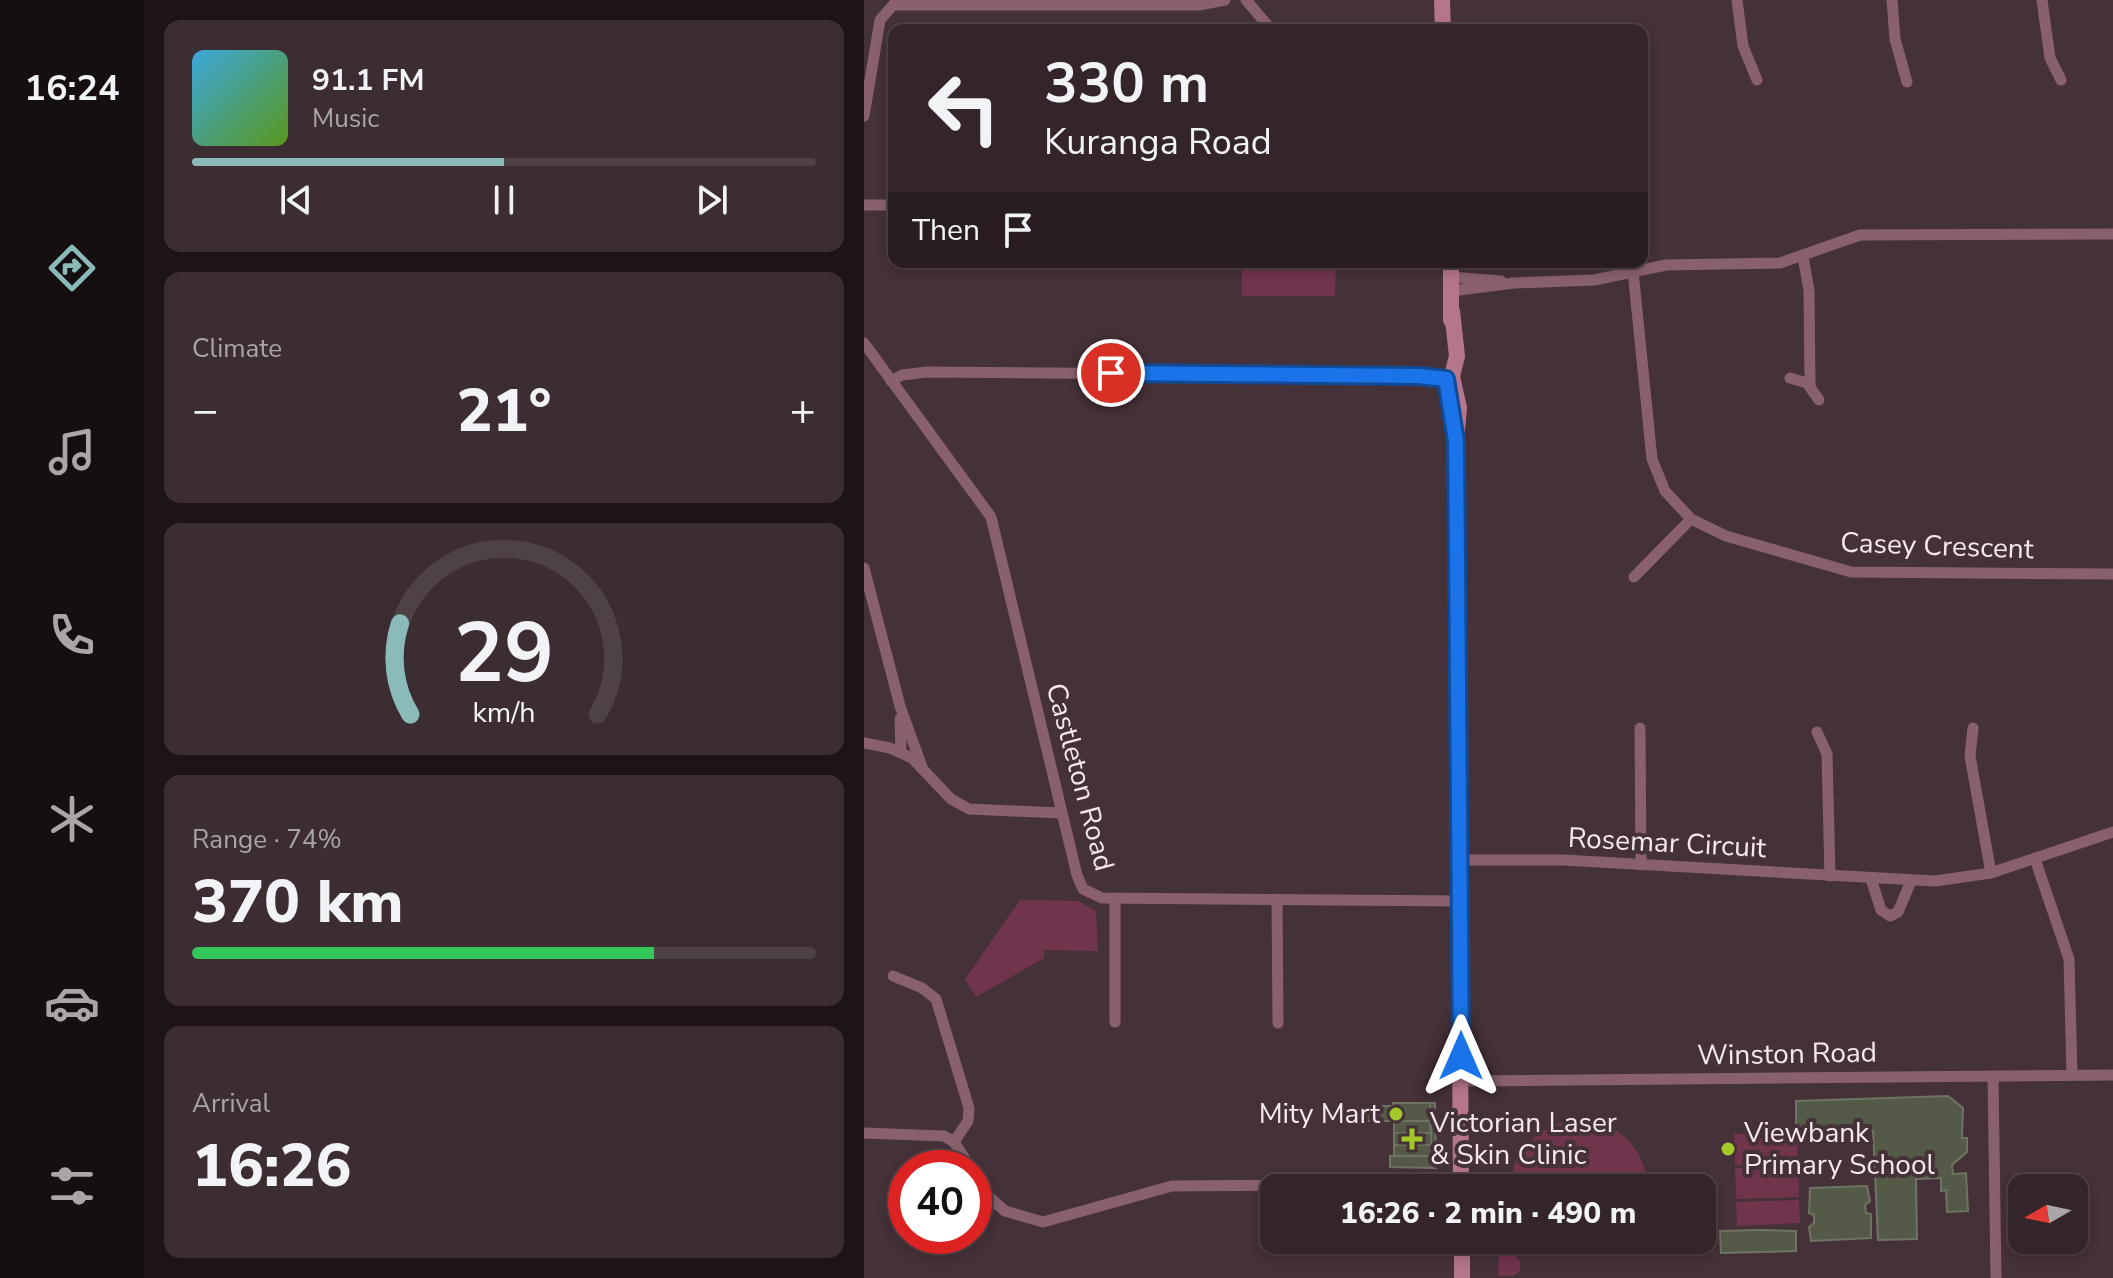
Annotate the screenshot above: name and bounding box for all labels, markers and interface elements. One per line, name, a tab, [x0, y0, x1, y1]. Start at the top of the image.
text: 330 m	[1044, 45, 1209, 122]
icon: left	[912, 56, 1016, 160]
text: 91.1 FM	[312, 60, 424, 101]
text: 16:24	[24, 64, 120, 113]
text: Music	[312, 101, 379, 136]
text: Kuranga Road	[1044, 118, 1272, 167]
icon: previous	[274, 178, 318, 222]
icon: pause	[482, 178, 526, 222]
icon: next	[690, 178, 734, 222]
icon: arrive	[996, 208, 1040, 252]
text: Then	[912, 210, 980, 251]
icon: directions	[44, 240, 100, 296]
text: Climate	[192, 331, 282, 366]
pin	[1077, 339, 1145, 407]
icon: arrive	[1089, 351, 1133, 395]
text: 21°	[456, 370, 552, 452]
text: −	[192, 381, 218, 441]
text: +	[790, 381, 816, 441]
icon: music	[44, 424, 100, 480]
street label: Casey Crescent	[1840, 524, 2034, 568]
text: 29	[454, 597, 554, 710]
icon: phone	[44, 607, 100, 663]
street label: Castleton Road	[1037, 679, 1123, 875]
text: km/h	[473, 693, 535, 732]
icon: climate	[44, 791, 100, 847]
street label: Rosemar Circuit	[1567, 819, 1767, 867]
text: Range · 74%	[192, 822, 342, 857]
text: 370 km	[192, 861, 404, 943]
icon: car	[44, 975, 100, 1031]
position arrow	[1419, 1014, 1503, 1098]
street label: Winston Road	[1697, 1033, 1877, 1075]
text: Arrival	[192, 1086, 270, 1121]
place label: Mity Mart	[1259, 1095, 1380, 1133]
place label: Victorian Laser & Skin Clinic	[1429, 1104, 1617, 1174]
marker: Mity Mart	[1387, 1105, 1405, 1123]
place label: Viewbank Primary School	[1743, 1114, 1935, 1184]
text: 16:26	[192, 1125, 352, 1207]
marker: Victorian Laser & Skin Clinic	[1401, 1128, 1423, 1150]
marker: Viewbank Primary School	[1719, 1140, 1737, 1158]
speed limit sign: 40	[888, 1150, 992, 1254]
icon: filters	[44, 1158, 100, 1214]
north arrow	[2008, 1174, 2088, 1254]
map controls	[2008, 1174, 2088, 1254]
text: 16:26 · 2 min · 490 m	[1340, 1193, 1636, 1234]

